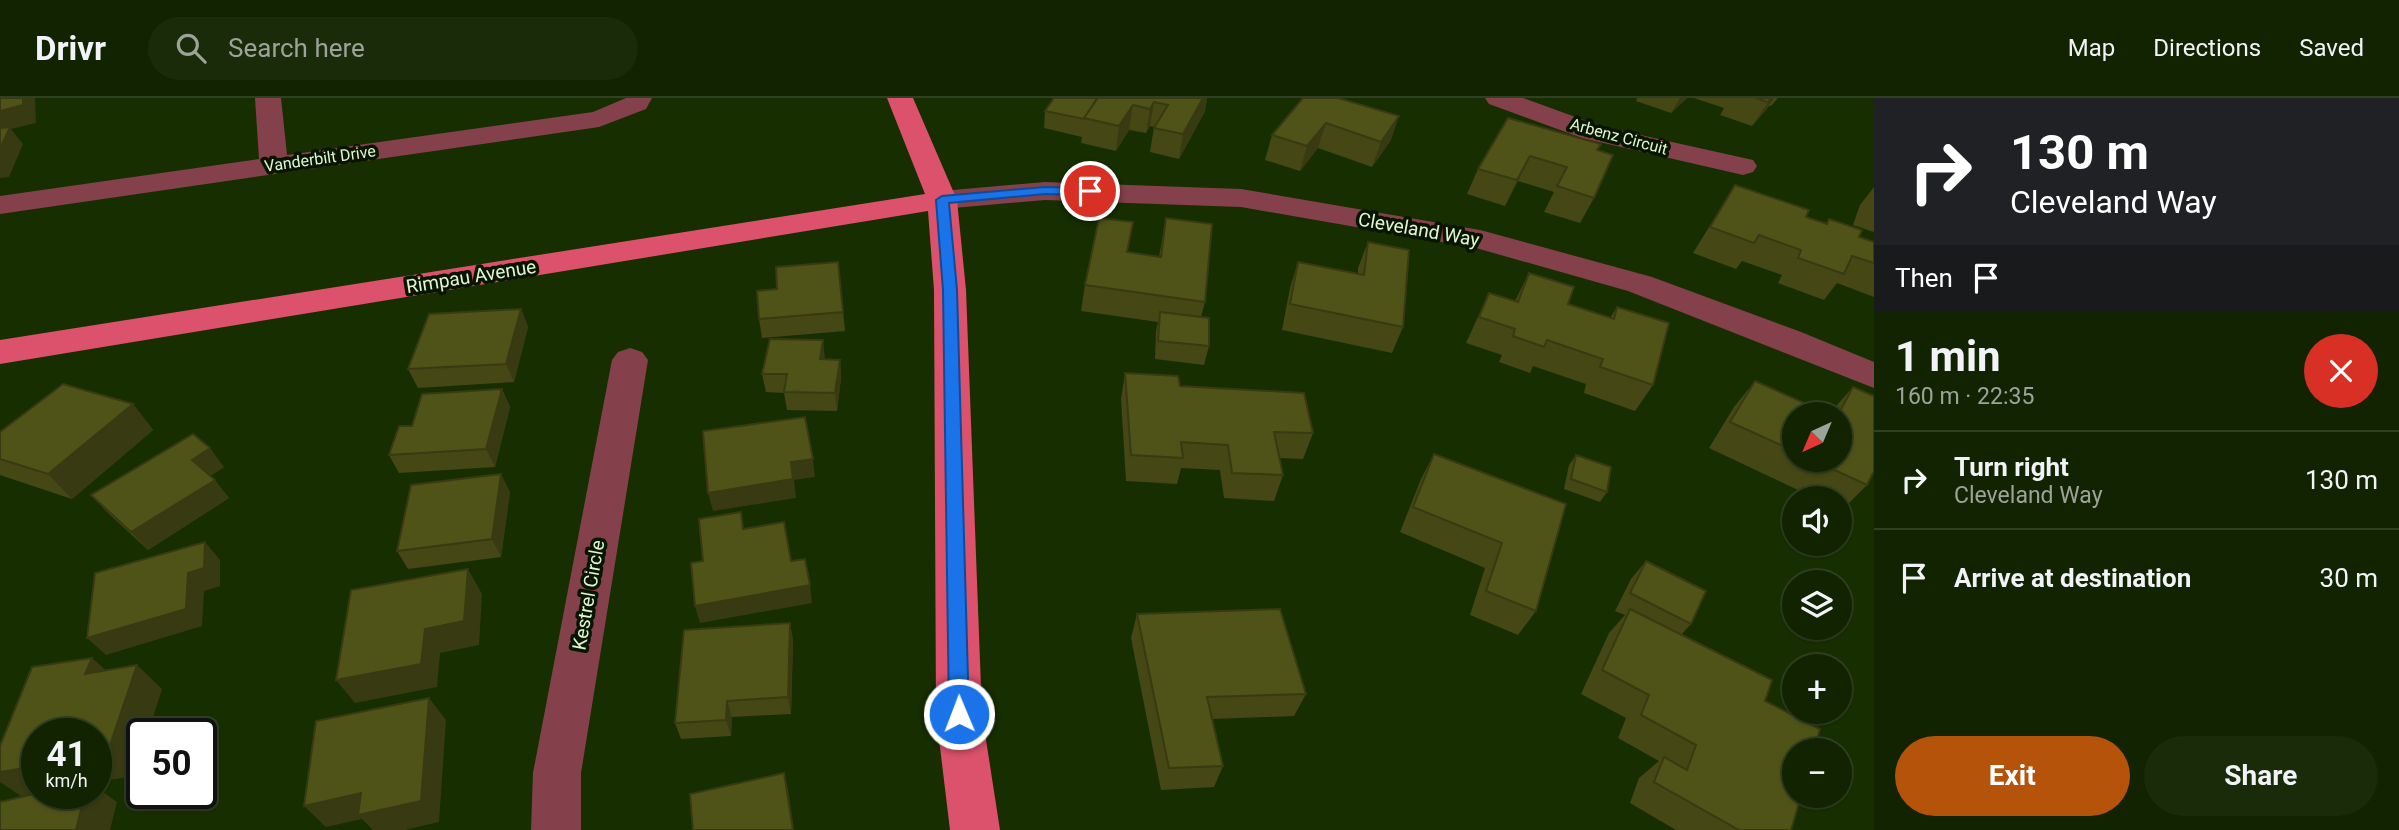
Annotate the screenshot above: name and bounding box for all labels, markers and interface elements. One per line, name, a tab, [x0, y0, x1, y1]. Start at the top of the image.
search box	[148, 17, 638, 80]
text: Drivr	[35, 29, 106, 68]
icon: search	[172, 29, 210, 67]
text: Search here	[228, 33, 365, 63]
text: Map	[2068, 34, 2115, 62]
text: Directions	[2153, 34, 2261, 62]
text: Saved	[2299, 34, 2364, 62]
street label: Arbenz Circuit	[1568, 114, 1670, 159]
text: 130 m	[2010, 124, 2149, 181]
icon: right	[1895, 126, 1986, 217]
street label: Vanderbilt Drive	[263, 141, 377, 176]
pin	[1060, 161, 1120, 221]
icon: arrive	[1071, 172, 1109, 210]
text: Cleveland Way	[2010, 183, 2217, 221]
street label: Cleveland Way	[1356, 208, 1481, 251]
street label: Rimpau Avenue	[404, 255, 538, 298]
icon: arrive	[1967, 259, 2005, 297]
text: Then	[1895, 263, 1953, 293]
text: 1 min	[1895, 332, 2001, 381]
button: close	[2304, 334, 2378, 408]
text: 160 m · 22:35	[1895, 383, 2034, 410]
north arrow	[1782, 402, 1852, 472]
map controls	[1782, 402, 1852, 808]
text: Turn right	[1954, 452, 2069, 482]
icon: right	[1895, 461, 1933, 499]
text: 130 m	[2305, 465, 2378, 495]
text: Cleveland Way	[1954, 482, 2103, 509]
button: sound	[1782, 486, 1852, 556]
street label: Kestrel Circle	[567, 538, 609, 652]
icon: arrive	[1895, 559, 1933, 597]
text: Arrive at destination	[1954, 563, 2191, 593]
text: 30 m	[2320, 563, 2378, 593]
button: layers	[1782, 570, 1852, 640]
button: +	[1782, 654, 1852, 724]
position arrow	[922, 677, 996, 751]
speed limit sign: 50	[126, 718, 217, 809]
text: 41	[46, 734, 87, 775]
button: Exit	[1895, 736, 2130, 816]
button: Share	[2144, 736, 2378, 816]
button: −	[1782, 738, 1852, 808]
text: km/h	[45, 770, 88, 791]

